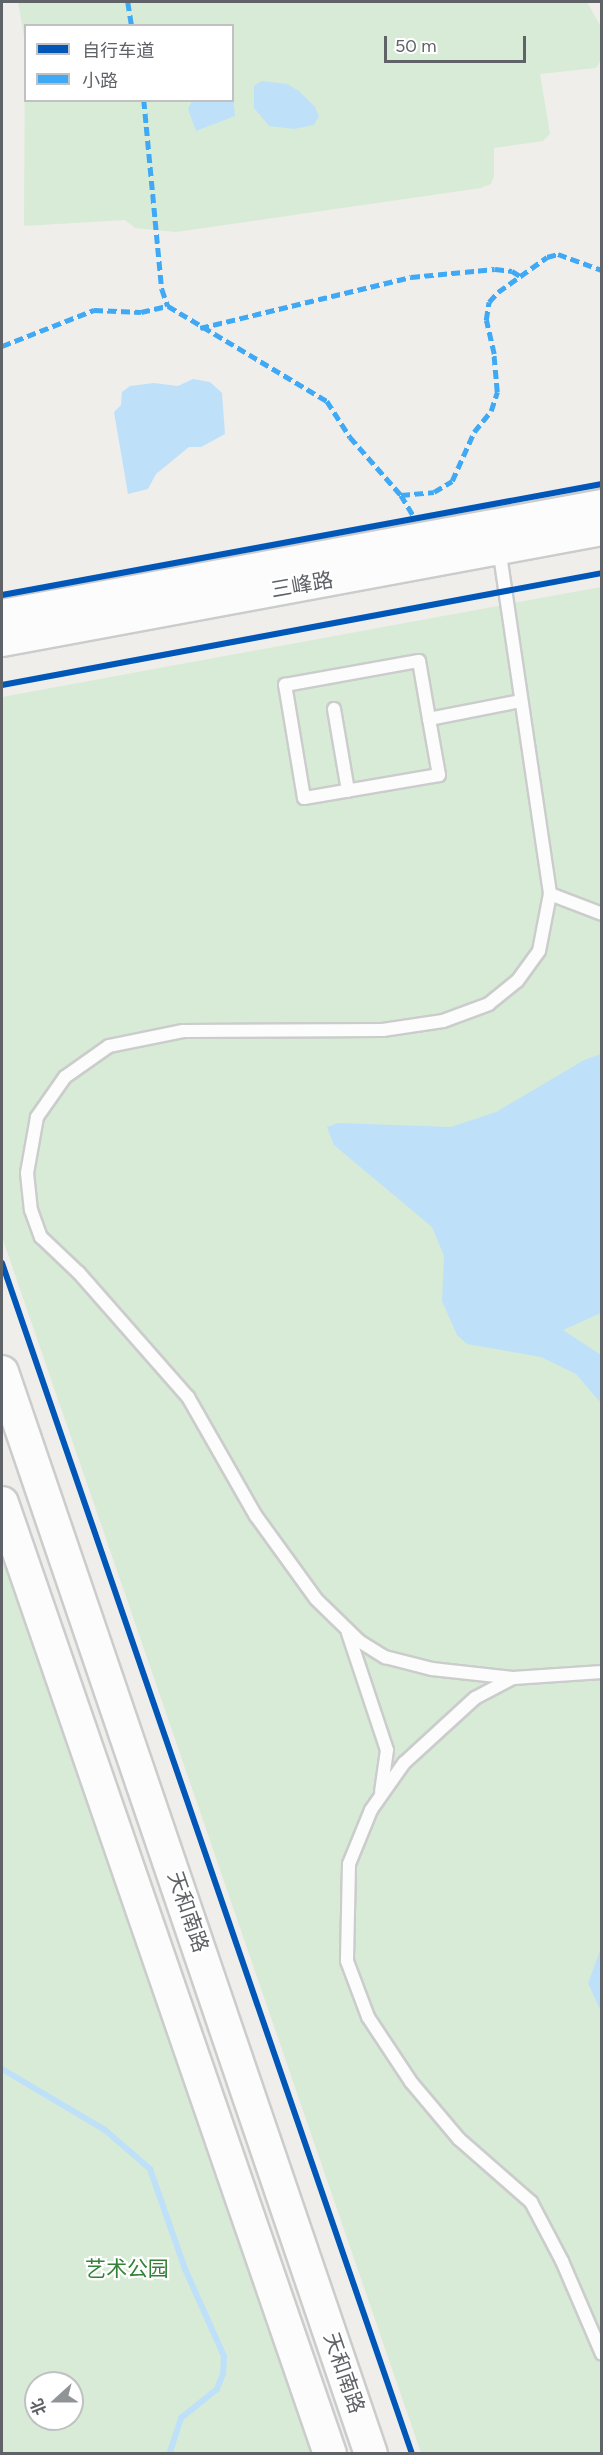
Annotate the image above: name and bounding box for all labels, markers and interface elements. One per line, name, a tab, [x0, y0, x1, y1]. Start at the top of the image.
legend	[24, 24, 234, 102]
scale bar	[387, 24, 530, 62]
text: 50 m	[395, 35, 437, 57]
text: 自行车道	[82, 40, 154, 62]
text: 小路	[82, 70, 118, 92]
street label: 三峰路	[269, 567, 335, 603]
street label: 天和南路	[162, 1868, 214, 1956]
park label: 艺术公园	[85, 2256, 169, 2282]
street label: 天和南路	[318, 2329, 370, 2417]
north arrow	[24, 2371, 84, 2431]
text: 北	[27, 2396, 50, 2418]

